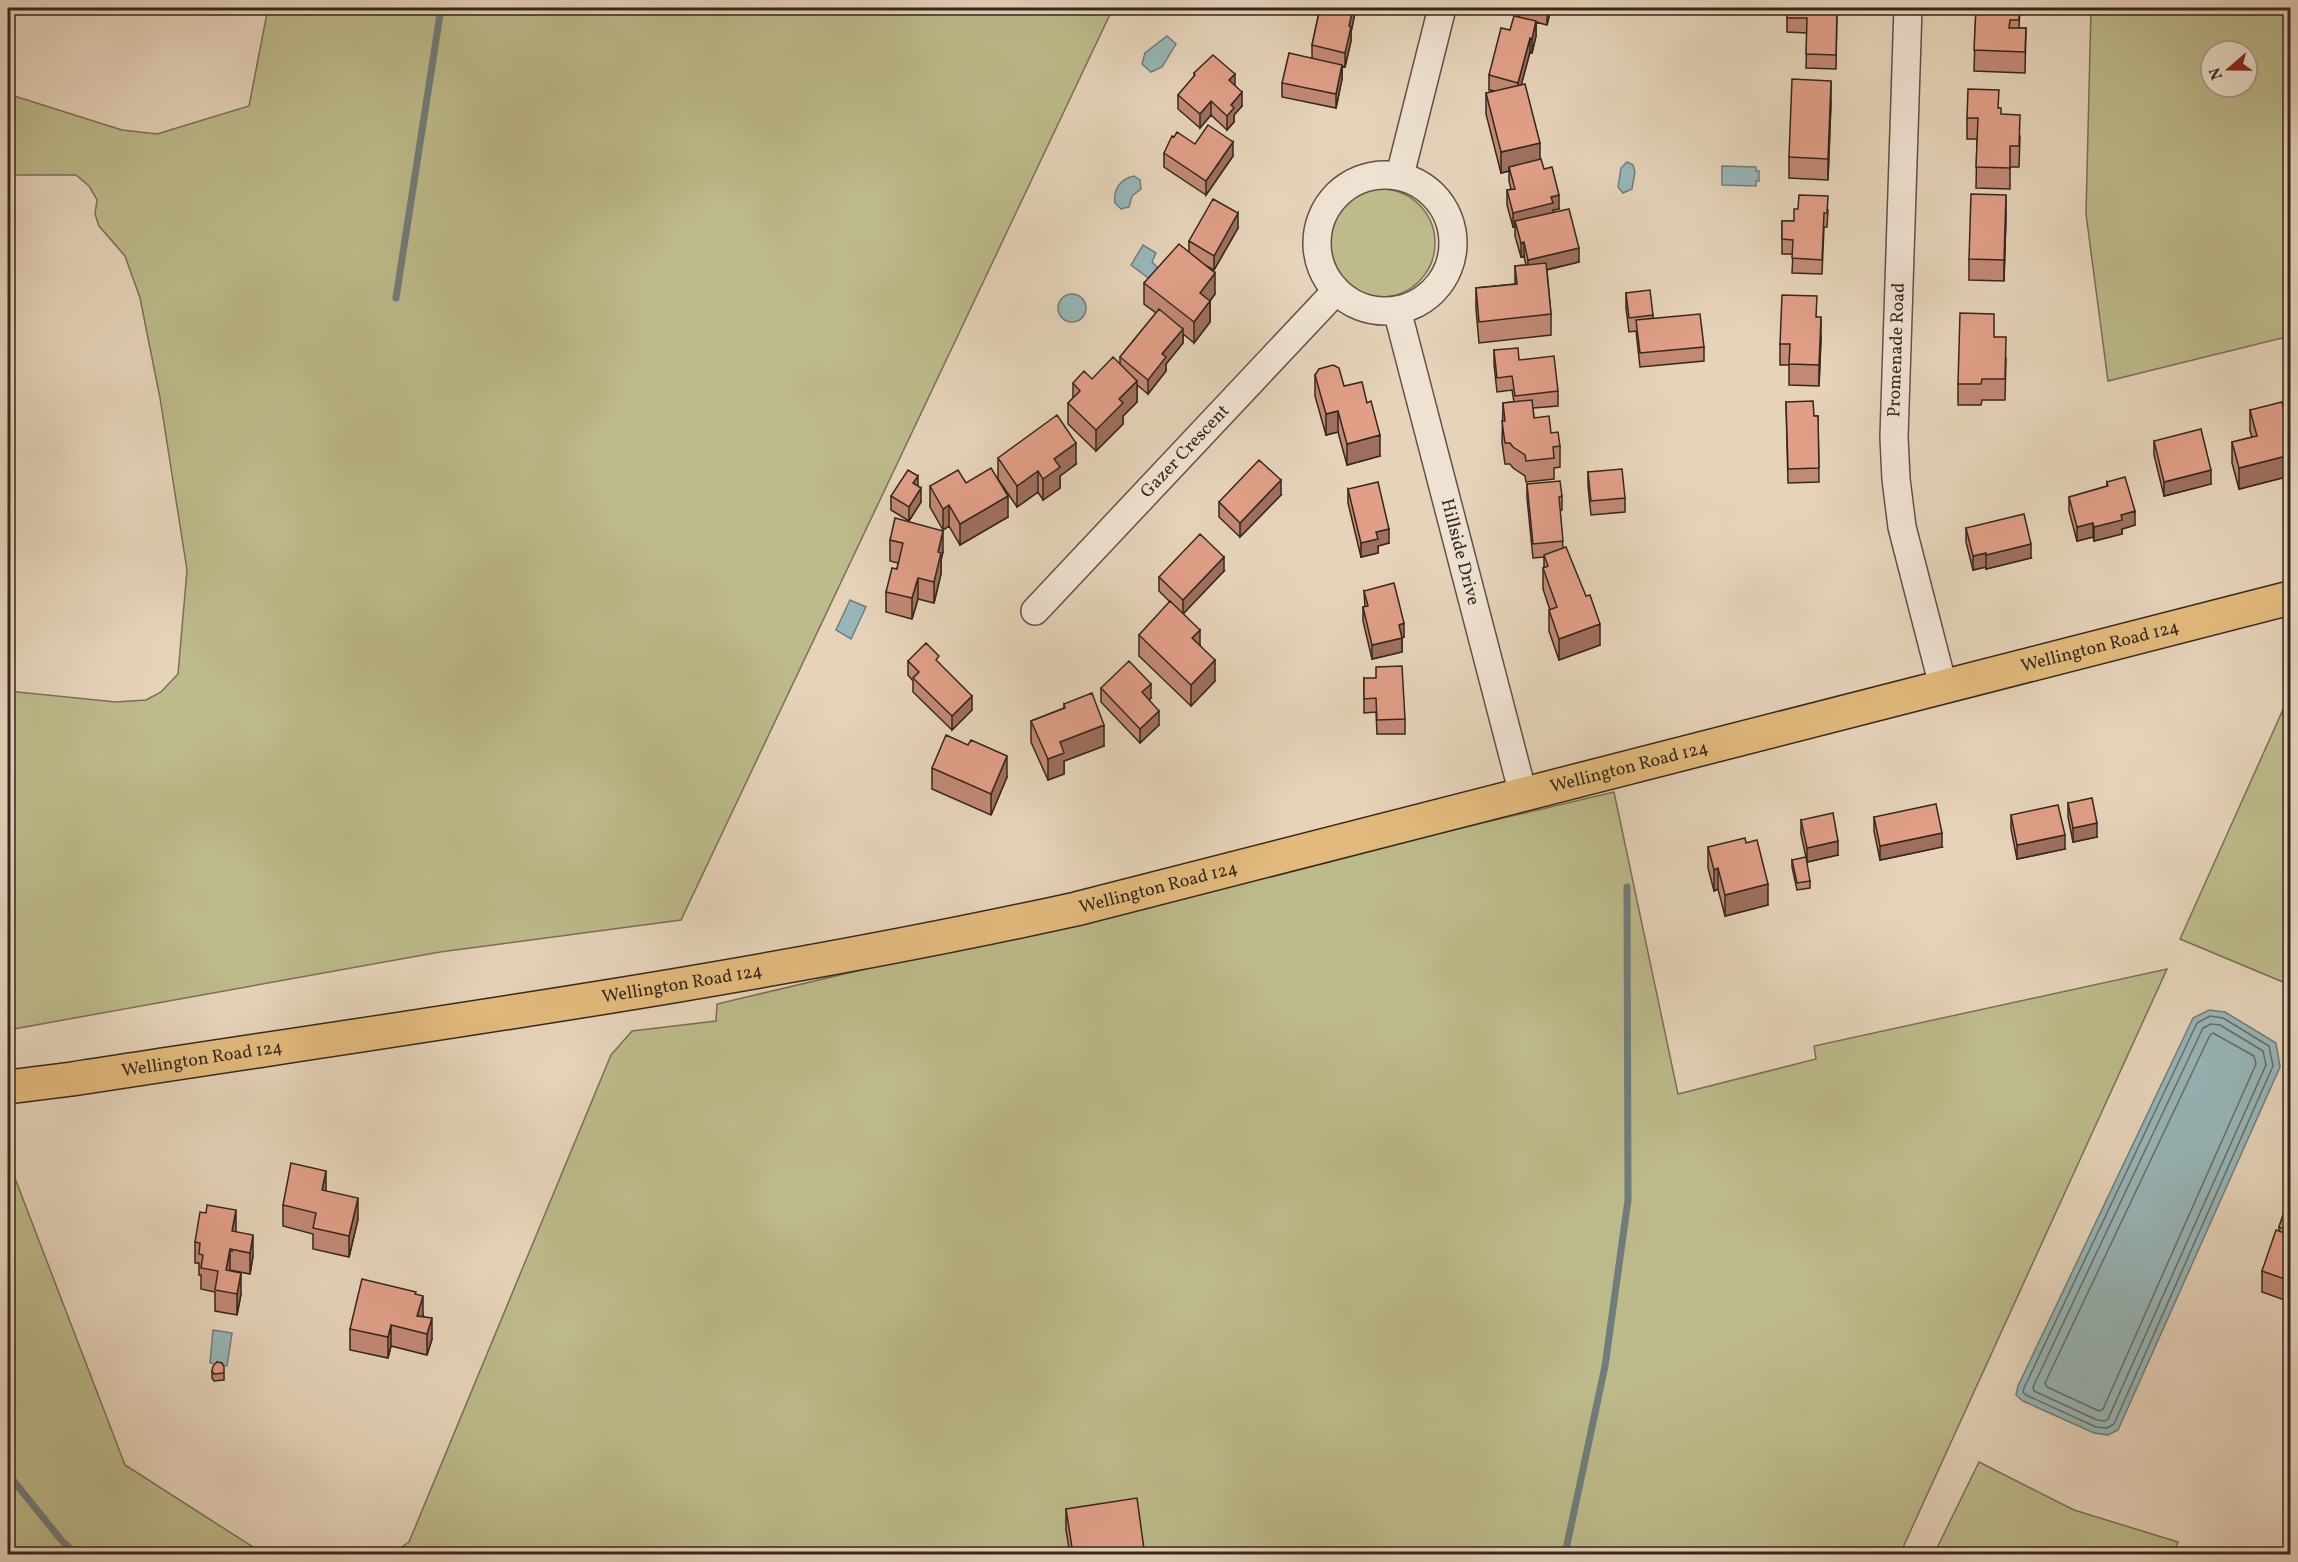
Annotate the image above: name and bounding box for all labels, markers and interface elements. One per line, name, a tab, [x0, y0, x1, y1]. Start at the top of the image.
north arrow	[2199, 39, 2259, 99]
text: N	[2204, 64, 2229, 83]
street label: Promenade Road	[1882, 282, 1912, 418]
street label: Gazer Crescent	[1135, 399, 1235, 504]
street label: Hillside Drive	[1434, 496, 1486, 608]
street label: Wellington Road 124	[2018, 614, 2182, 679]
street label: Wellington Road 124	[1547, 735, 1711, 800]
street label: Wellington Road 124	[1077, 856, 1240, 920]
street label: Wellington Road 124	[600, 958, 764, 1010]
street label: Wellington Road 124	[120, 1035, 284, 1084]

